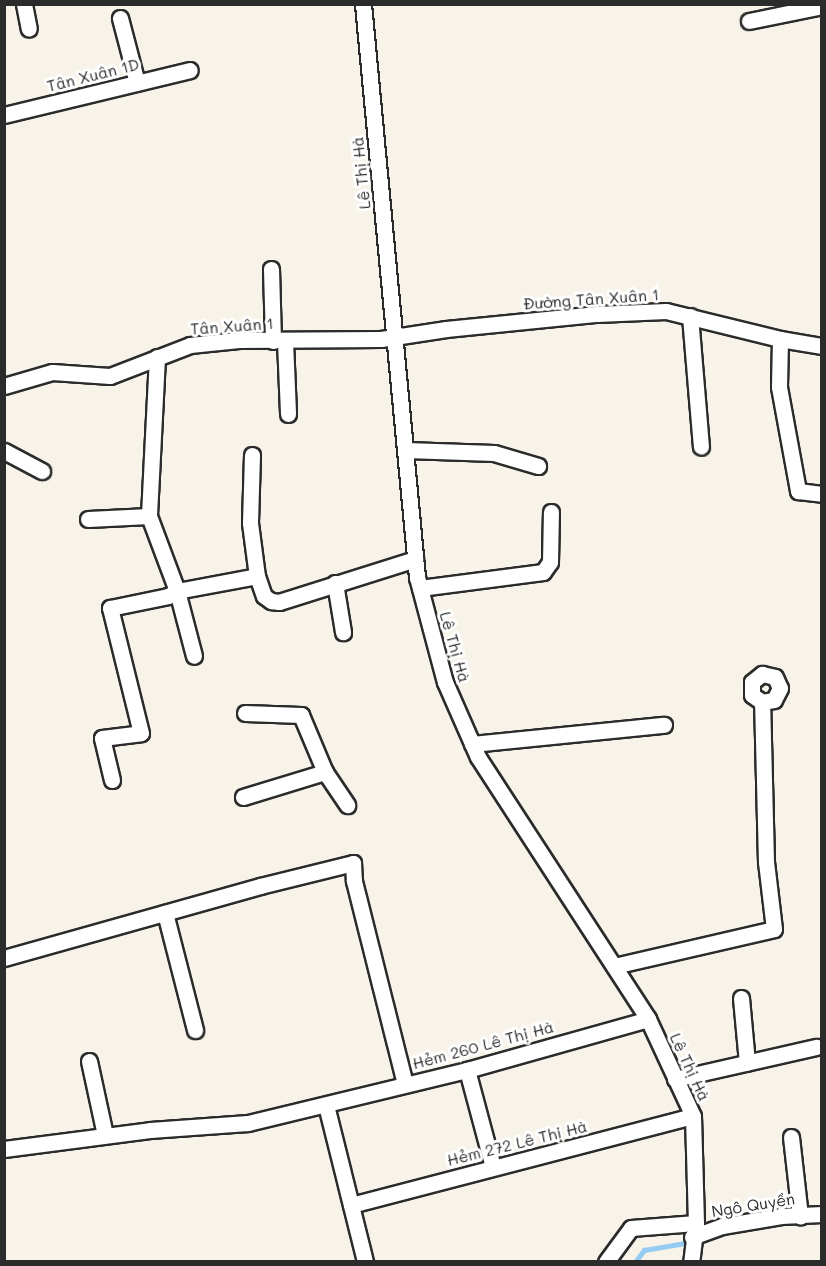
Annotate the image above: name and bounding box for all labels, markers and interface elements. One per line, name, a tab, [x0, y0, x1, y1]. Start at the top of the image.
street label: Tân Xuân 1D	[45, 54, 141, 96]
street label: Lê Thị Hà	[348, 136, 374, 210]
street label: Đường Tân Xuân 1	[522, 285, 660, 313]
street label: Tân Xuân 1	[190, 314, 274, 338]
street label: Lê Thị Hà	[436, 609, 474, 685]
street label: Hẻm 260 Lê Thị Hà	[410, 1017, 556, 1073]
street label: Lê Thị Hà	[666, 1030, 714, 1104]
street label: Hẻm 272 Lê Thị Hà	[445, 1116, 589, 1170]
street label: Ngô Quyền	[710, 1189, 796, 1221]

